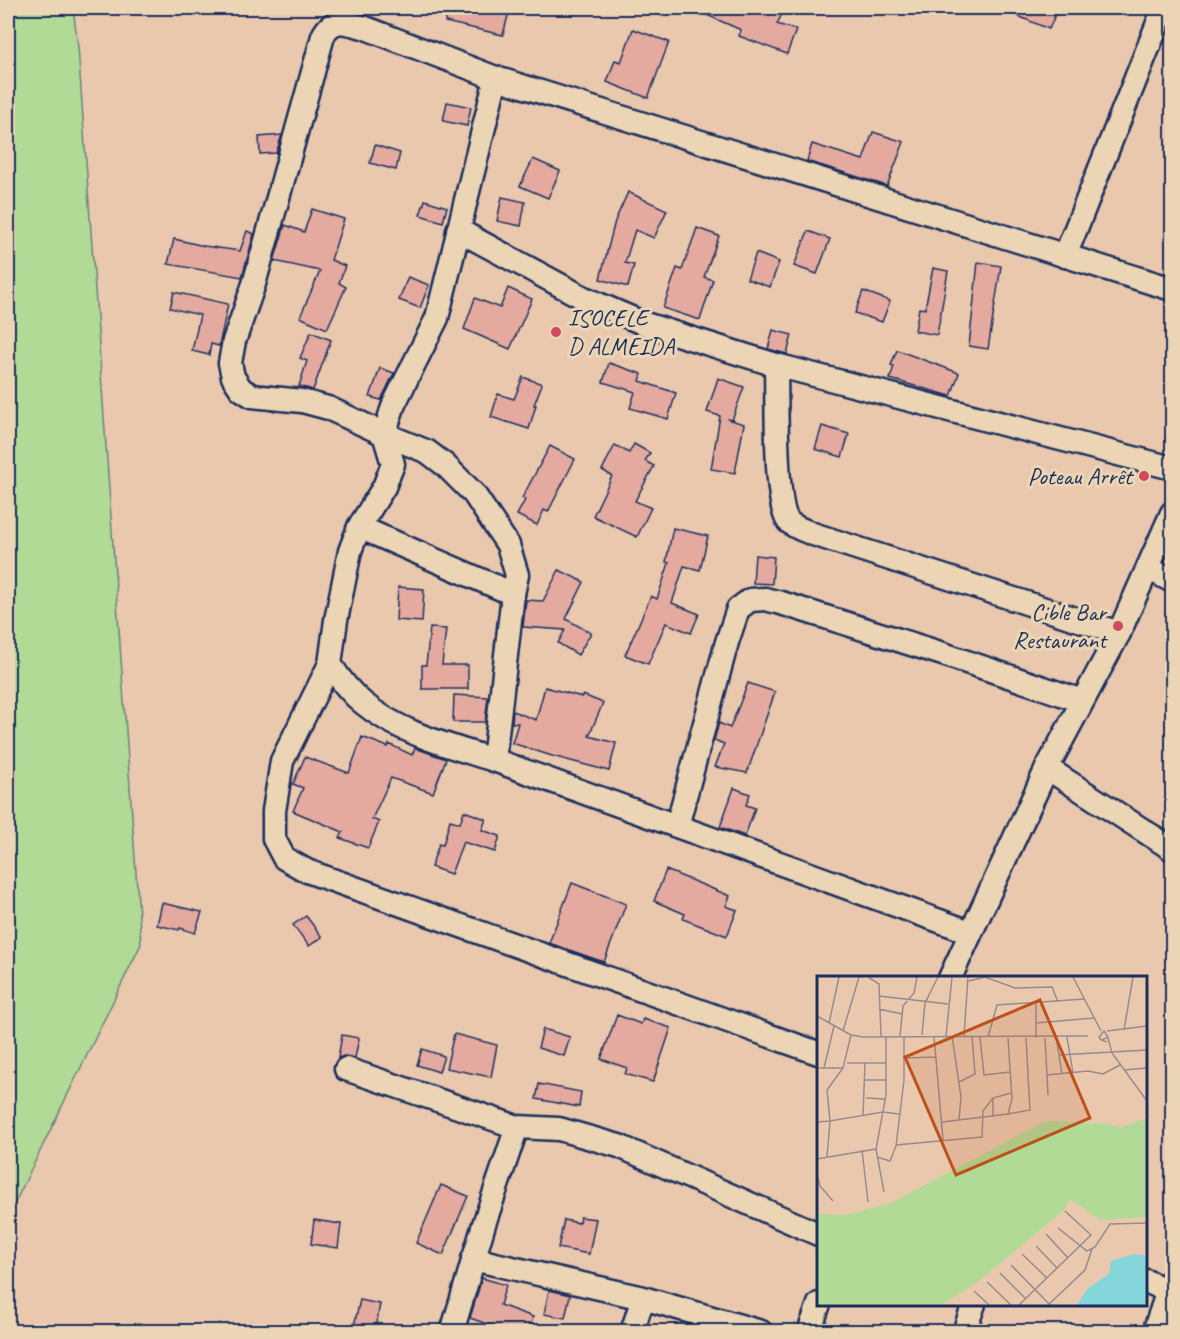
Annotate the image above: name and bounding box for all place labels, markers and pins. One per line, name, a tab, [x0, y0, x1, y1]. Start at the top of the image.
place label: ISOCELE D ALMEIDA	[568, 303, 675, 361]
marker: ISOCELE D ALMEIDA	[549, 325, 563, 339]
place label: Poteau Arrêt	[1028, 461, 1134, 491]
marker: Poteau Arrêt	[1137, 469, 1151, 483]
place label: Cible Bar Restaurant	[1013, 597, 1108, 655]
marker: Cible Bar Restaurant	[1111, 619, 1125, 633]

